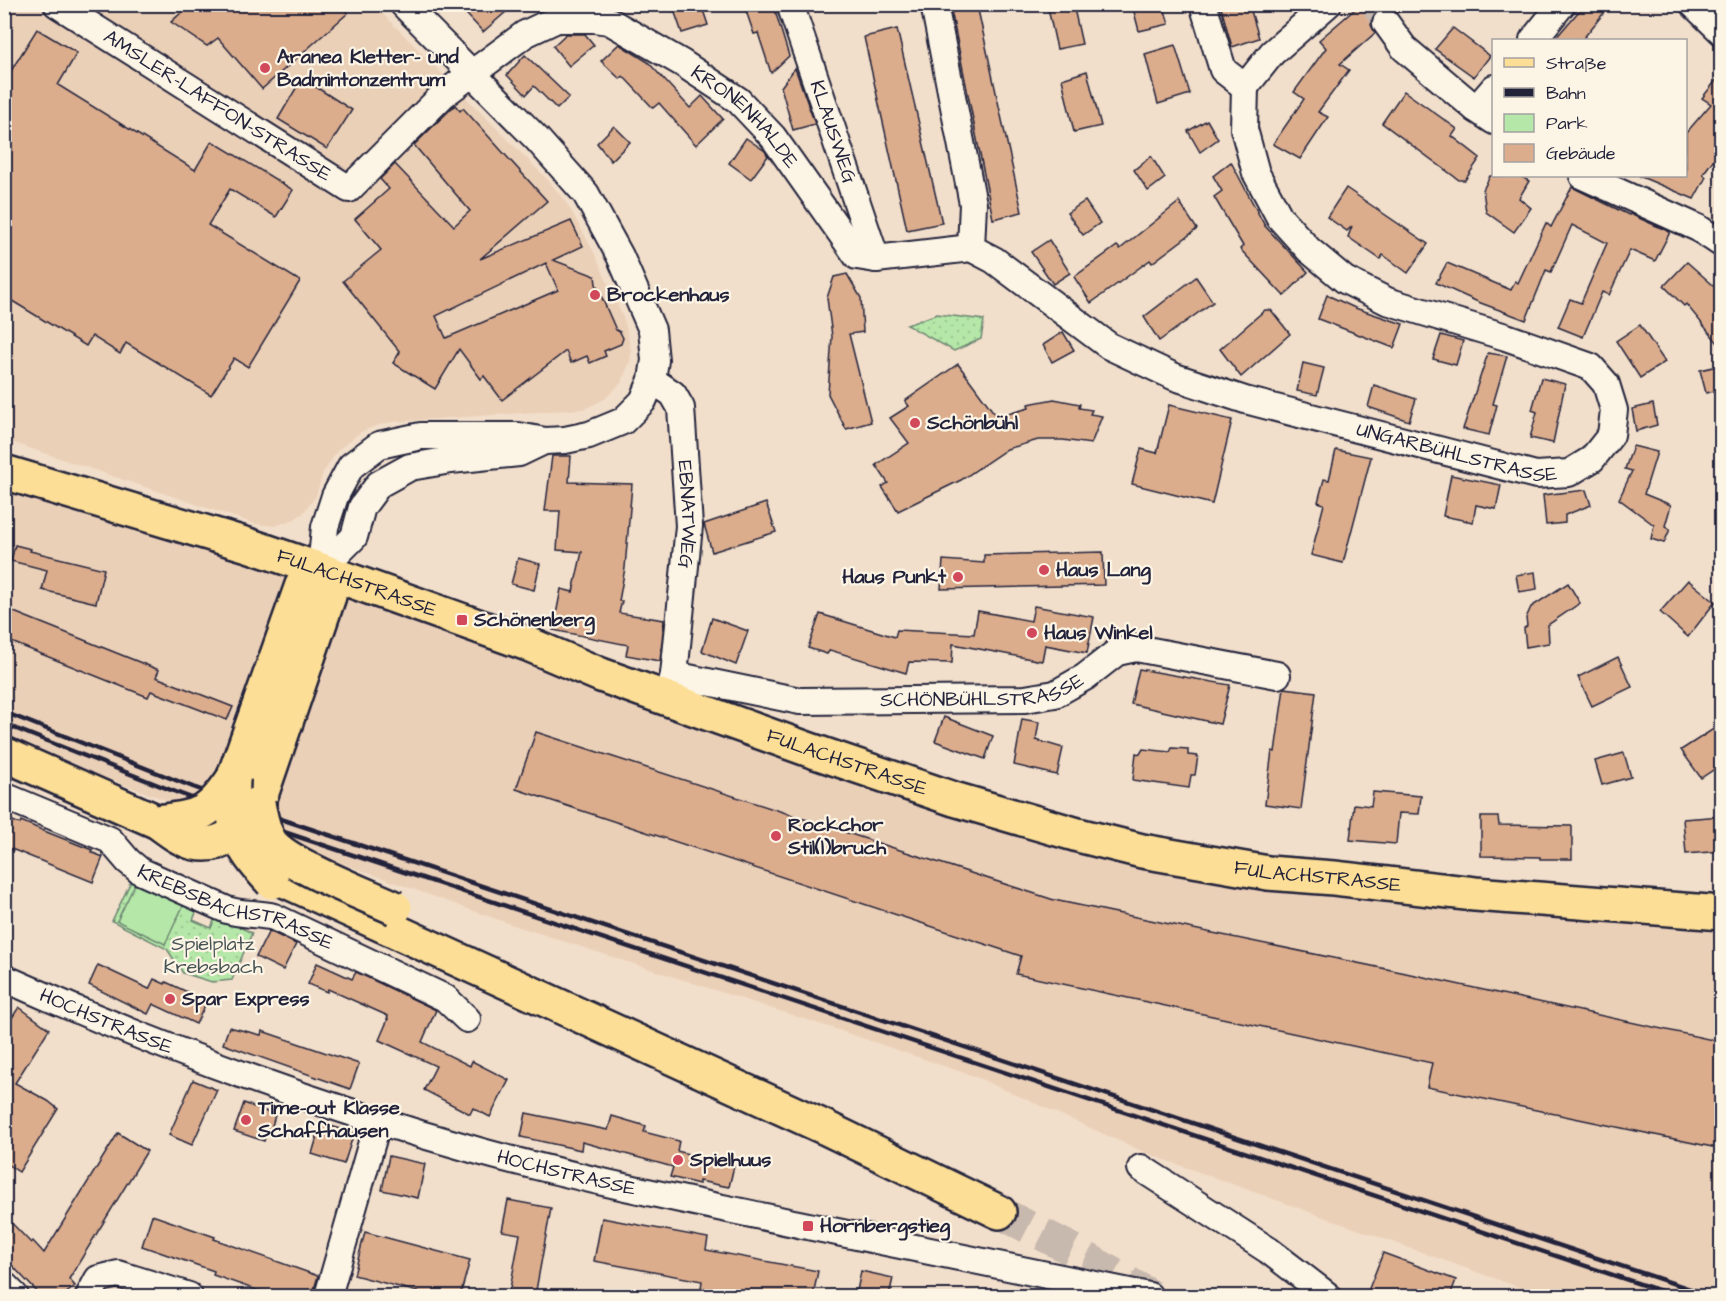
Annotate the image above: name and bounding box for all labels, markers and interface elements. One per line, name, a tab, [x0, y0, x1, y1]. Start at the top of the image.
street label: AMSLER-LAFFON-STRASSE	[98, 23, 337, 188]
legend	[1492, 39, 1687, 177]
place label: Aranea Kletter- und Badmintonzentrum	[277, 43, 460, 94]
text: Straße	[1546, 51, 1607, 76]
street label: KRONENHALDE	[685, 59, 805, 174]
marker: Aranea Kletter- und Badmintonzentrum	[258, 61, 272, 75]
street label: KLAUSWEG	[803, 77, 864, 187]
text: Bahn	[1546, 81, 1586, 106]
text: Park	[1546, 111, 1588, 136]
text: Gebäude	[1546, 141, 1616, 166]
place label: Brockenhaus	[607, 281, 730, 309]
marker: Brockenhaus	[588, 288, 602, 302]
place label: Schönbühl	[926, 409, 1018, 437]
street label: UNGARBÜHLSTRASSE	[1354, 415, 1558, 489]
marker: Schönbühl	[908, 416, 922, 430]
street label: EBNATWEG	[671, 459, 703, 570]
street label: FULACHSTRASSE	[273, 542, 441, 624]
place label: Haus Lang	[1056, 556, 1152, 585]
place label: Haus Punkt	[842, 563, 947, 591]
marker: Haus Lang	[1037, 563, 1051, 577]
marker: Haus Punkt	[951, 570, 965, 584]
place label: Schönenberg	[473, 606, 596, 635]
marker: Schönenberg	[455, 613, 469, 627]
place label: Haus Winkel	[1044, 619, 1153, 647]
marker: Haus Winkel	[1025, 626, 1039, 640]
street label: SCHÖNBÜHLSTRASSE	[880, 666, 1089, 714]
street label: FULACHSTRASSE	[763, 722, 931, 803]
place label: Rockchor Stil(l)bruch	[787, 811, 887, 862]
marker: Rockchor Stil(l)bruch	[769, 829, 783, 843]
street label: FULACHSTRASSE	[1232, 853, 1403, 900]
street label: KREBSBACHSTRASSE	[133, 858, 338, 957]
park label: Spielplatz Krebsbach	[163, 930, 263, 981]
street label: HOCHSTRASSE	[35, 981, 177, 1061]
place label: Spar Express	[181, 985, 310, 1013]
marker: Spar Express	[163, 992, 177, 1006]
place label: Time-out Klasse Schaffhausen	[257, 1094, 400, 1145]
marker: Time-out Klasse Schaffhausen	[239, 1113, 253, 1127]
street label: HOCHSTRASSE	[494, 1143, 638, 1203]
place label: Spielhuus	[689, 1146, 771, 1174]
marker: Spielhuus	[671, 1153, 685, 1167]
place label: Hornbergstieg	[820, 1212, 951, 1241]
marker: Hornbergstieg	[801, 1219, 815, 1233]

